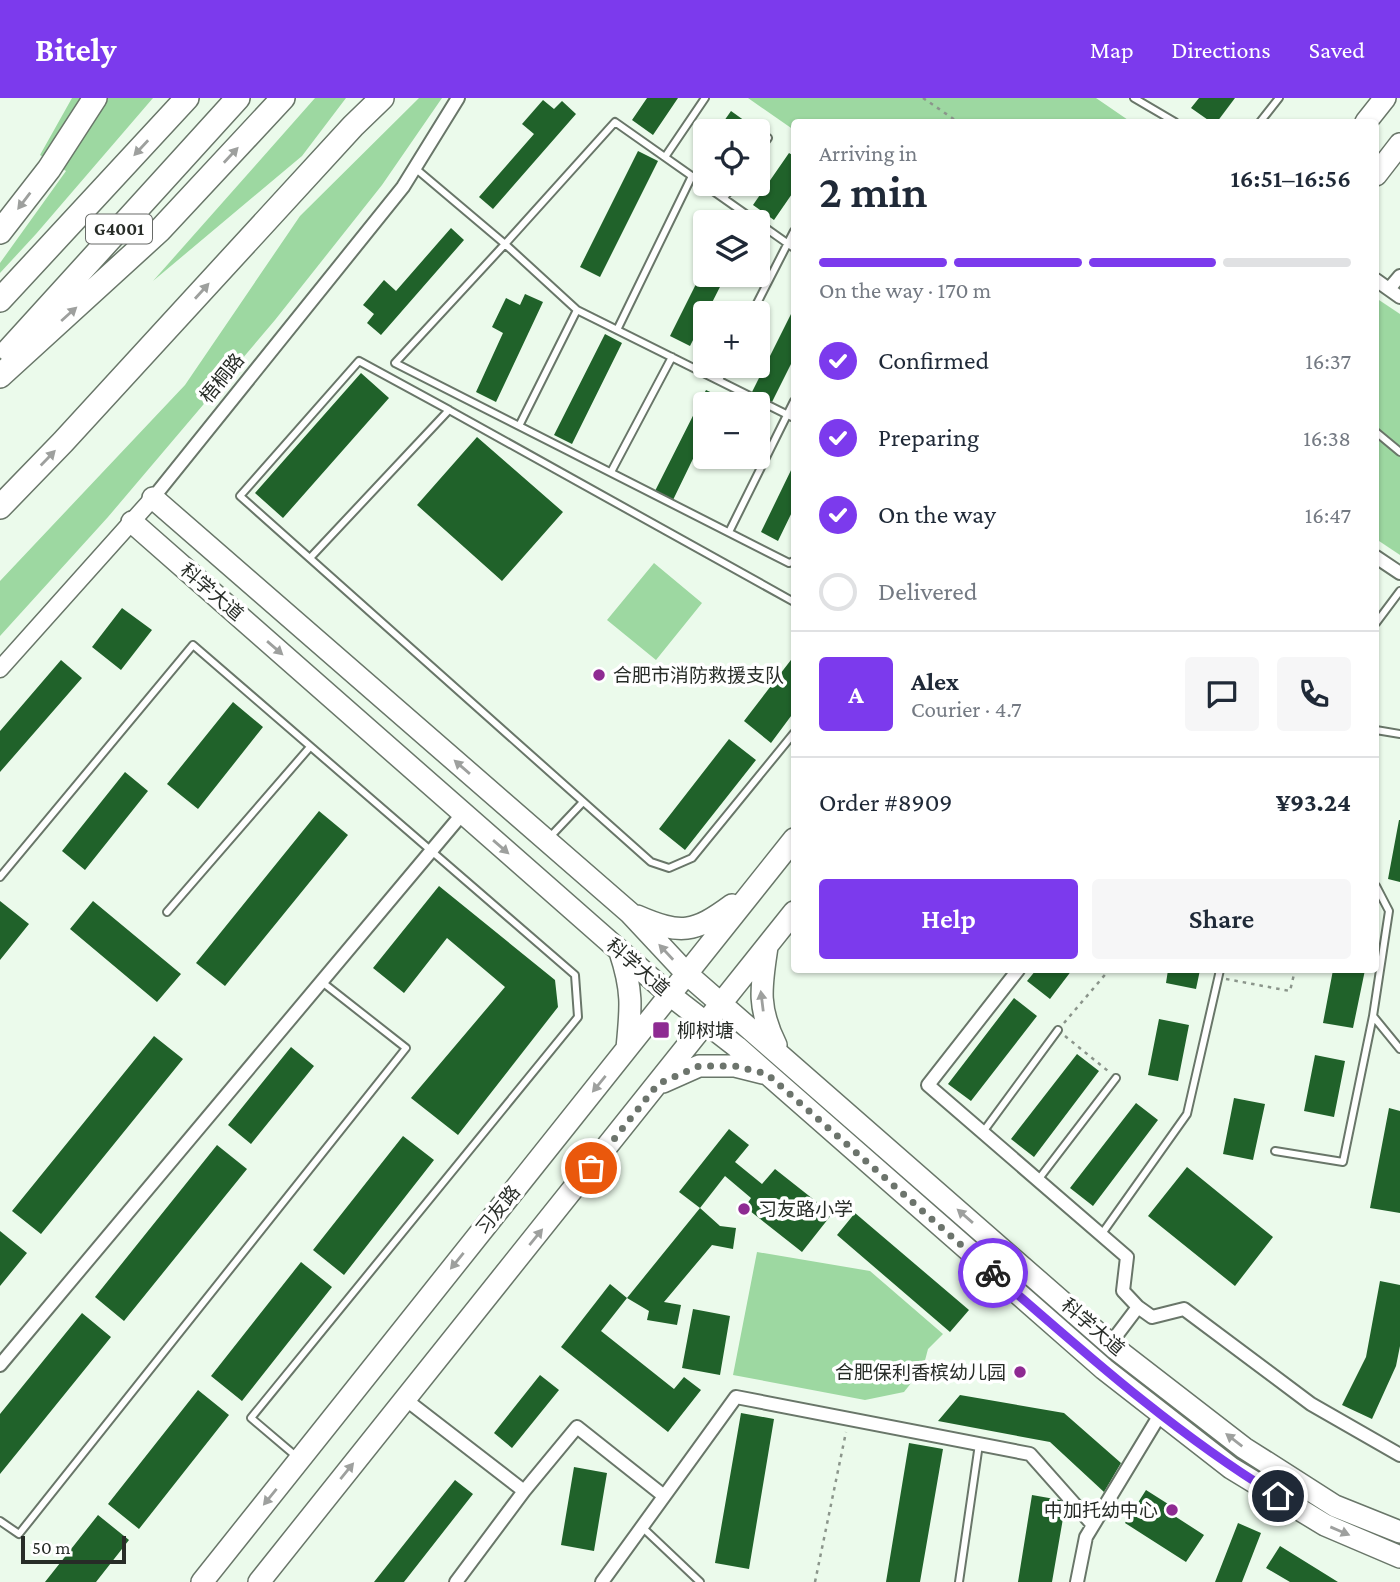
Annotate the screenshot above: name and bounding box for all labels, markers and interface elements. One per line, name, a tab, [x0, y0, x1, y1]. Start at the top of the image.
text: Bitely	[35, 31, 116, 68]
text: Map	[1090, 36, 1134, 63]
text: Directions	[1172, 36, 1271, 63]
text: Saved	[1309, 36, 1365, 63]
map controls	[693, 119, 770, 469]
button: locate	[693, 119, 770, 196]
one-way arrow	[133, 139, 149, 157]
text: Arriving in	[819, 140, 917, 166]
one-way arrow	[223, 146, 239, 163]
text: 16:51–16:56	[1230, 164, 1351, 193]
text: 2 min	[819, 166, 927, 217]
one-way arrow	[17, 191, 32, 209]
button: layers	[693, 210, 770, 287]
road number: G4001	[86, 214, 152, 244]
text: On the way · 170 m	[819, 277, 991, 303]
one-way arrow	[194, 282, 210, 300]
button: +	[693, 301, 770, 378]
one-way arrow	[60, 306, 77, 322]
icon: check	[819, 342, 857, 380]
text: Confirmed	[878, 346, 989, 375]
text: 16:37	[1305, 348, 1351, 374]
street label: 梧桐路	[196, 349, 248, 407]
button: −	[693, 392, 770, 469]
icon: check	[819, 419, 857, 457]
text: Preparing	[878, 423, 979, 452]
text: 16:38	[1303, 425, 1351, 451]
one-way arrow	[39, 450, 56, 467]
icon: check	[819, 496, 857, 534]
text: On the way	[878, 500, 996, 529]
text: 16:47	[1305, 502, 1351, 528]
street label: 科学大道	[176, 559, 248, 625]
text: Delivered	[878, 577, 977, 606]
one-way arrow	[266, 640, 284, 656]
button: chat	[1185, 657, 1259, 731]
button: phone	[1277, 657, 1351, 731]
place label: 合肥市消防救援支队	[613, 665, 784, 686]
marker: 合肥市消防救援支队	[591, 667, 607, 683]
text: Alex	[911, 667, 959, 696]
text: A	[848, 680, 864, 709]
text: Courier · 4.7	[911, 696, 1022, 722]
one-way arrow	[453, 760, 470, 775]
text: Order #8909	[819, 788, 953, 817]
text: ¥93.24	[1276, 788, 1351, 817]
one-way arrow	[492, 839, 510, 855]
button: Help	[819, 879, 1078, 959]
button: Share	[1092, 879, 1351, 959]
street label: 科学大道	[602, 934, 674, 1000]
one-way arrow	[659, 944, 675, 961]
one-way arrow	[757, 990, 768, 1012]
marker: 柳树塘	[651, 1020, 671, 1040]
place label: 柳树塘	[677, 1020, 734, 1041]
one-way arrow	[592, 1074, 607, 1092]
pin	[561, 1138, 621, 1198]
icon: bag	[572, 1149, 610, 1187]
street label: 习友路	[472, 1181, 524, 1239]
place label: 习友路小学	[758, 1199, 853, 1220]
marker: 习友路小学	[736, 1201, 752, 1217]
one-way arrow	[957, 1209, 974, 1224]
one-way arrow	[528, 1228, 543, 1246]
courier	[958, 1238, 1028, 1308]
one-way arrow	[450, 1252, 465, 1270]
icon: bike	[974, 1254, 1012, 1292]
street label: 科学大道	[1057, 1294, 1129, 1360]
place label: 合肥保利香槟幼儿园	[835, 1362, 1006, 1383]
marker: 合肥保利香槟幼儿园	[1012, 1364, 1028, 1380]
one-way arrow	[1225, 1433, 1243, 1447]
one-way arrow	[340, 1463, 355, 1481]
pin	[1248, 1466, 1308, 1526]
icon: home	[1259, 1477, 1297, 1515]
one-way arrow	[262, 1487, 277, 1505]
place label: 中加托幼中心	[1044, 1500, 1158, 1521]
marker: 中加托幼中心	[1164, 1502, 1180, 1518]
one-way arrow	[1330, 1525, 1350, 1537]
scale bar	[21, 1533, 126, 1565]
text: 50 m	[32, 1537, 71, 1558]

